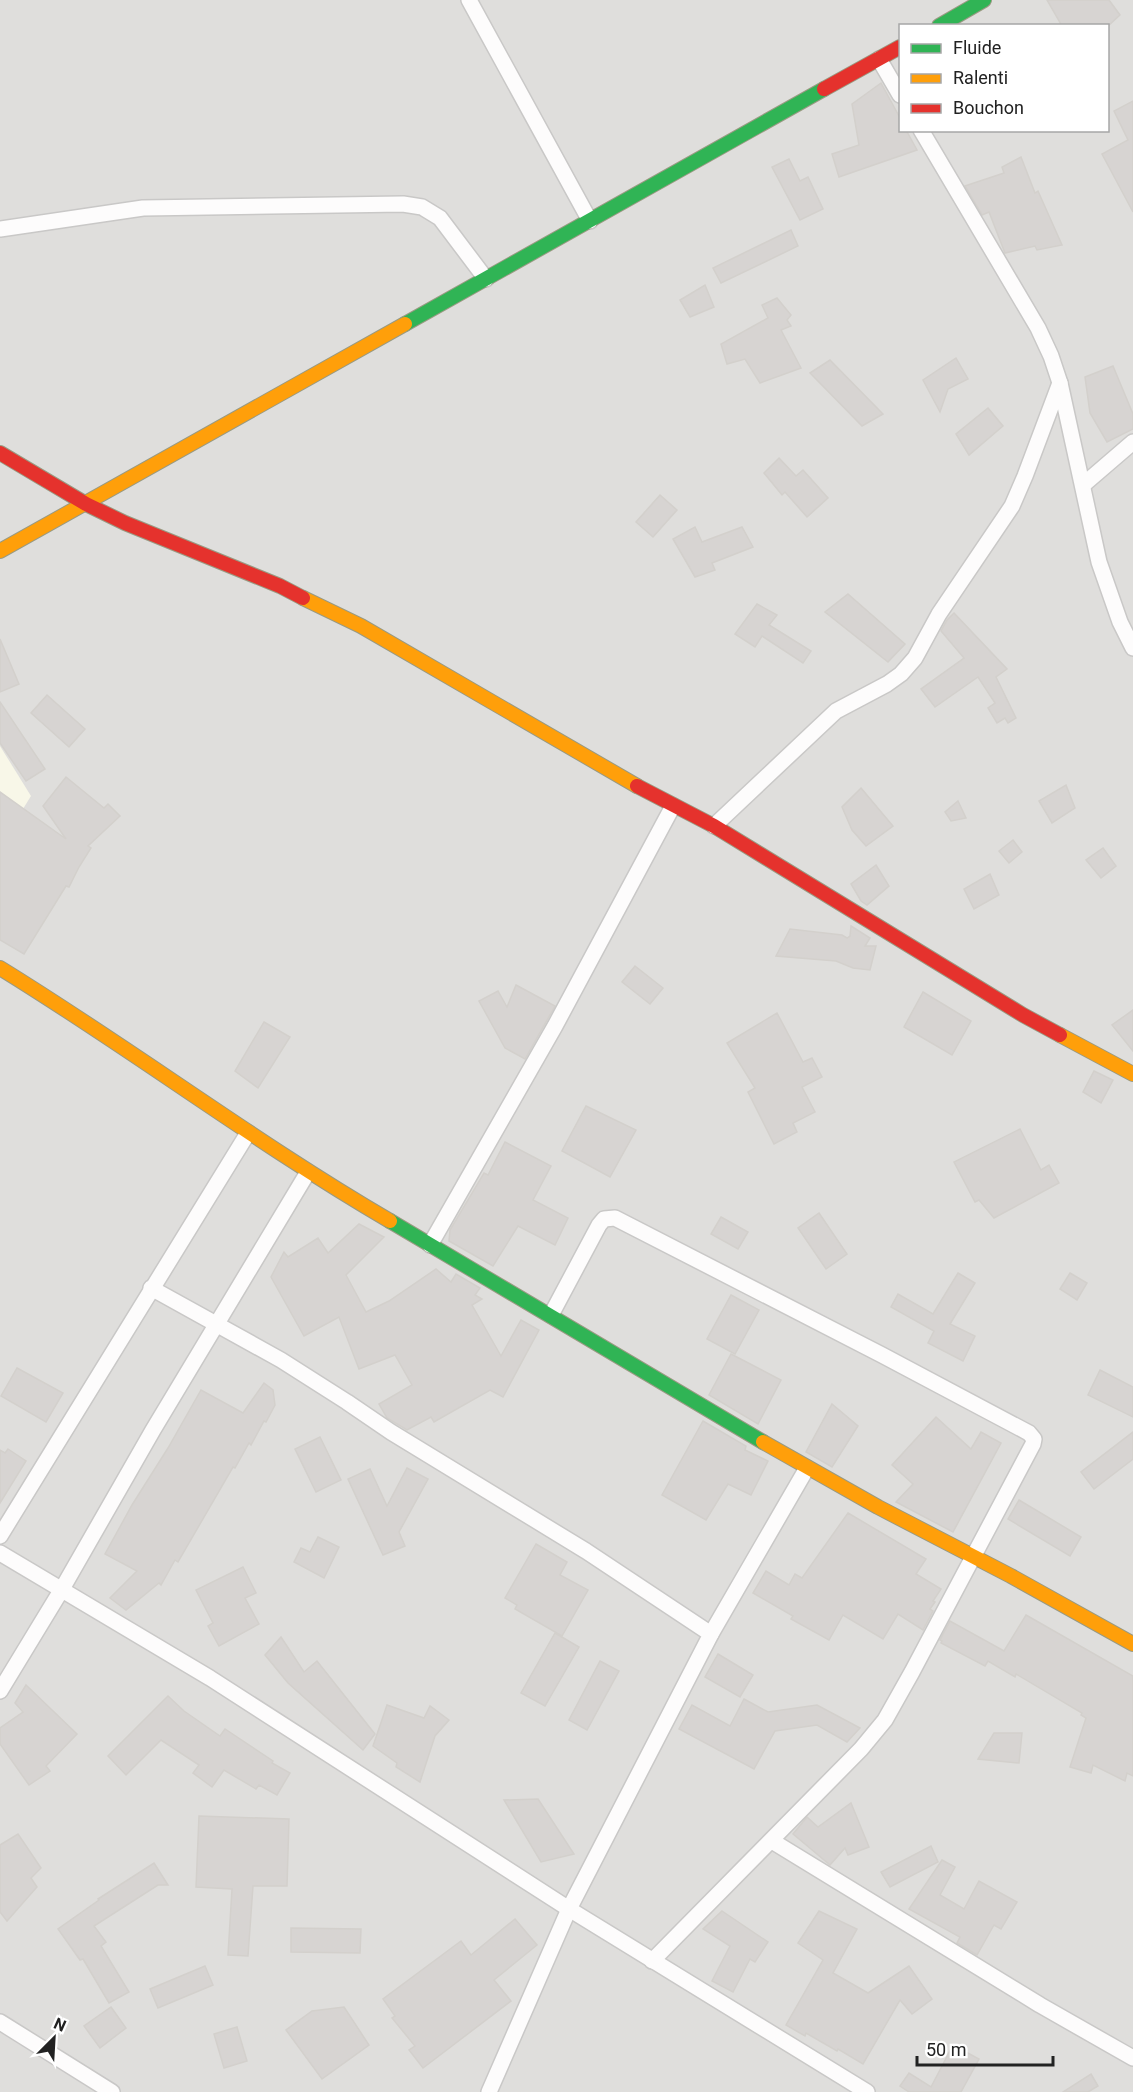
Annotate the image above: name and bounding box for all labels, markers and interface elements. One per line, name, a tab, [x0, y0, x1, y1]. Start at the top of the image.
legend	[899, 24, 1109, 132]
text: Fluide	[953, 37, 1001, 58]
text: Ralenti	[953, 67, 1008, 88]
text: Bouchon	[953, 97, 1024, 118]
north arrow	[24, 2008, 84, 2068]
text: N	[51, 2014, 69, 2036]
scale bar	[917, 2029, 1054, 2067]
text: 50 m	[926, 2039, 966, 2060]

